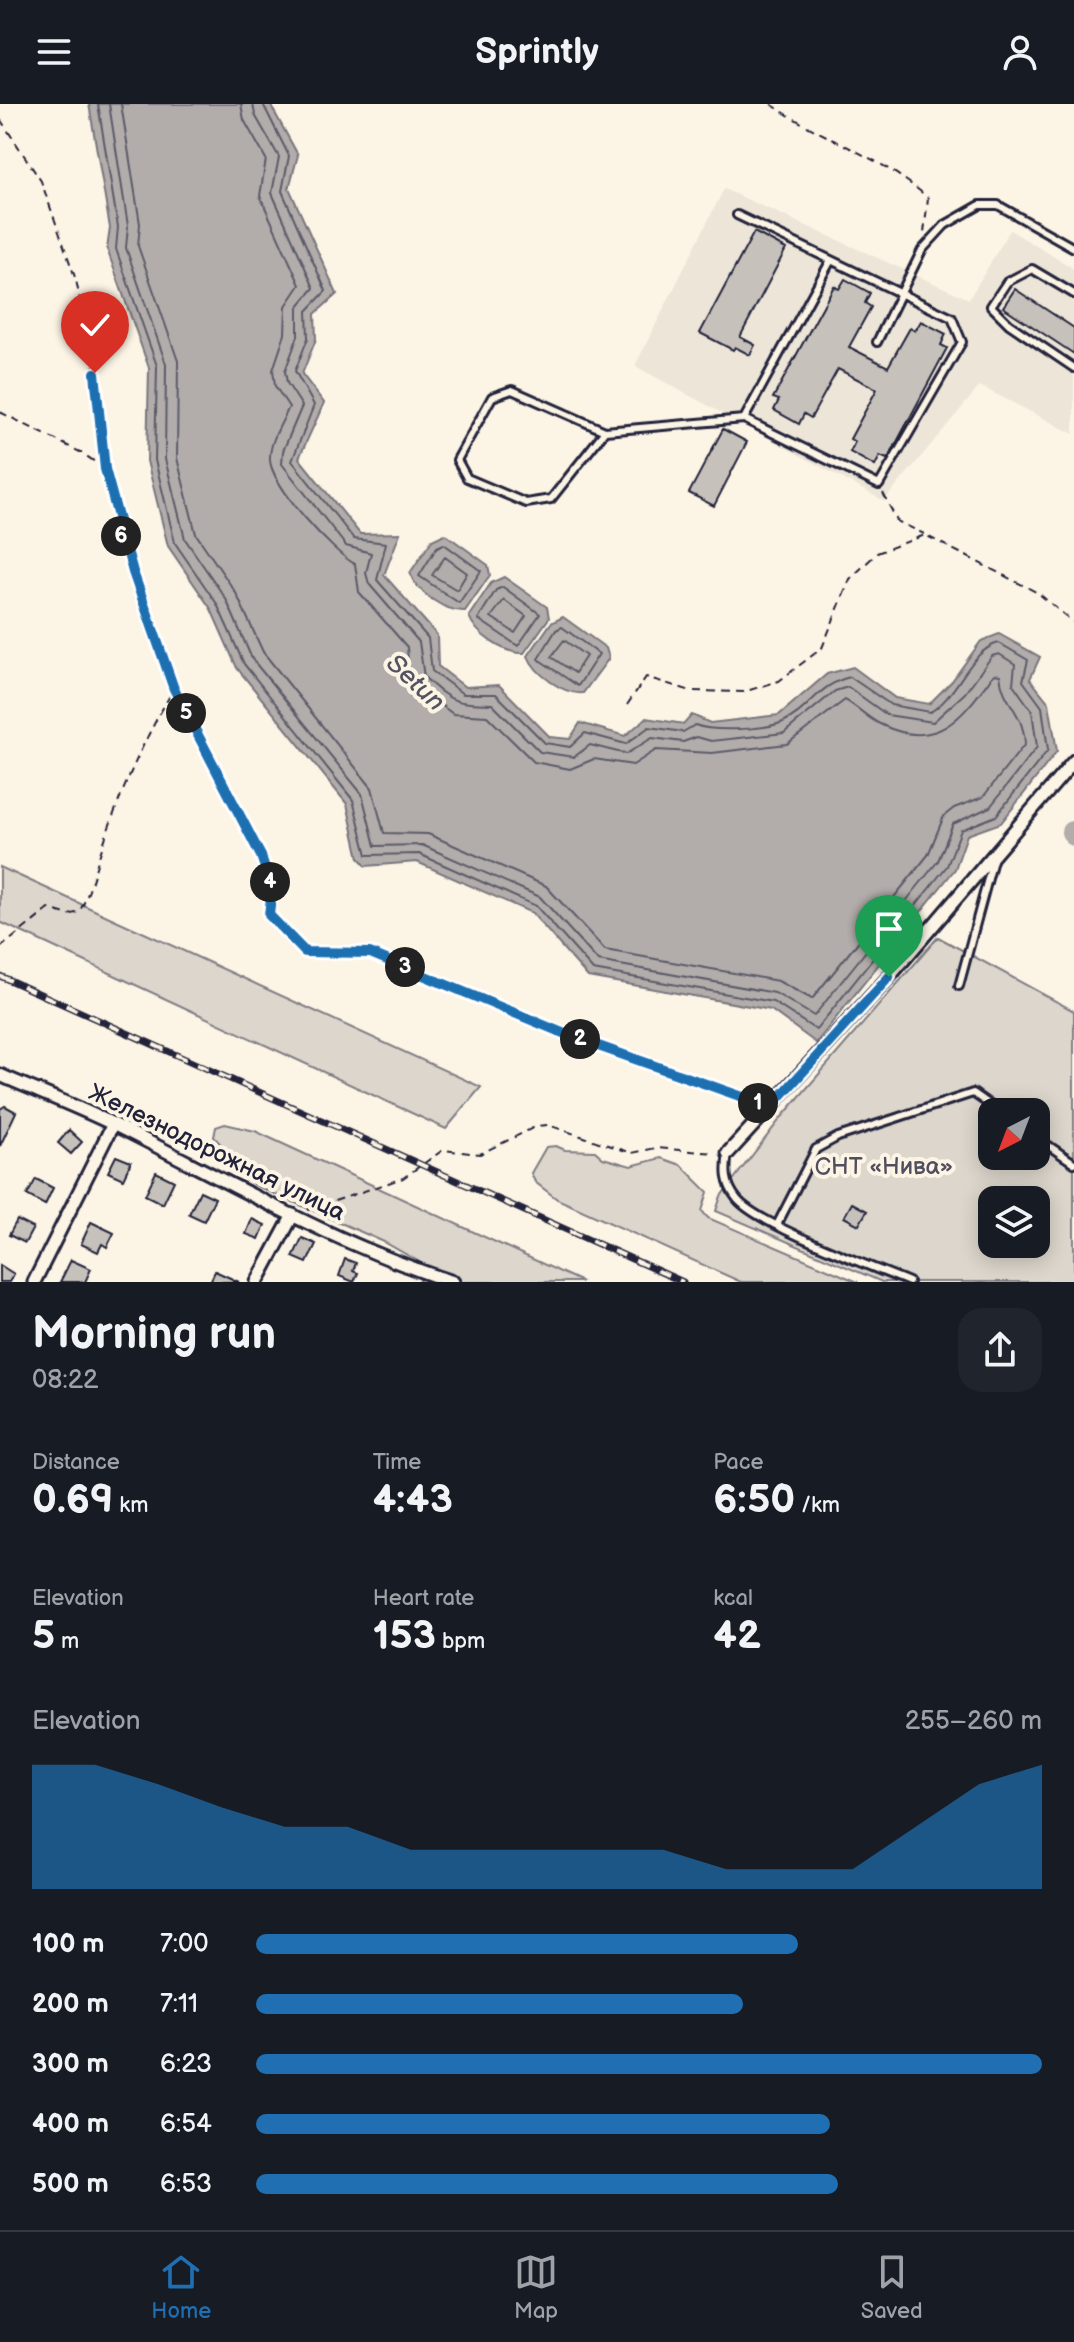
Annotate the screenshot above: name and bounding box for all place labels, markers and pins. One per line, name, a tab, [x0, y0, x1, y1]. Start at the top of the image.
pin	[61, 291, 129, 373]
pin: 6	[101, 516, 141, 556]
pin: 5	[166, 693, 206, 733]
pin: 4	[250, 862, 290, 902]
pin	[855, 895, 923, 977]
pin: 3	[385, 947, 425, 987]
pin: 2	[560, 1019, 600, 1059]
pin: 1	[738, 1083, 778, 1123]

